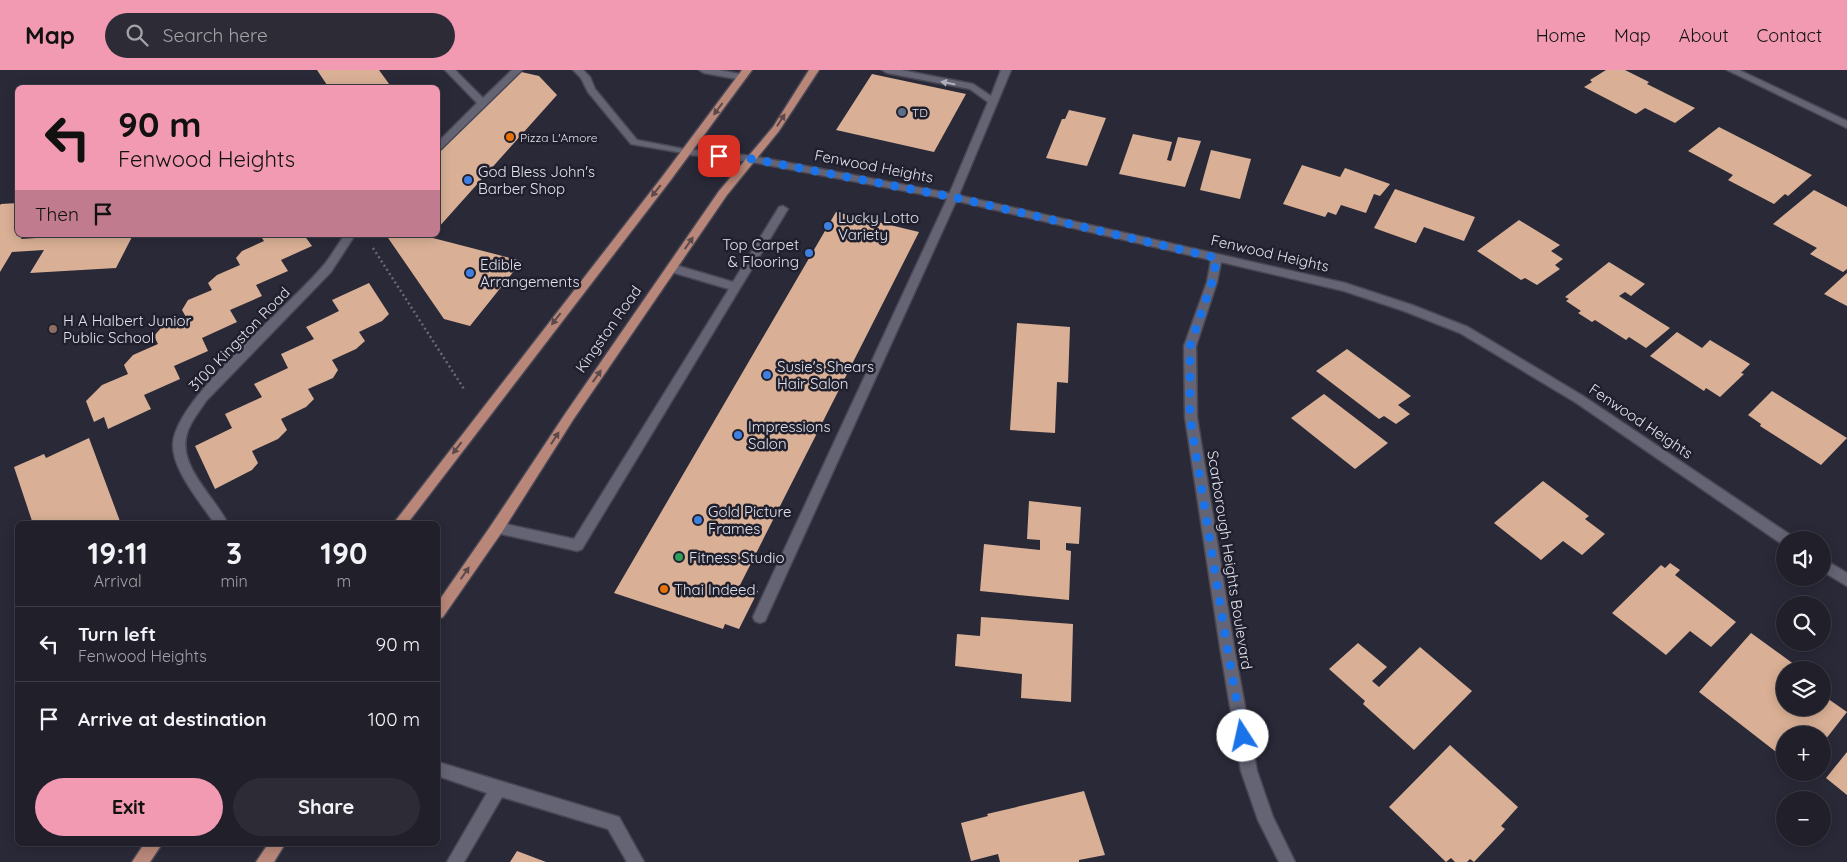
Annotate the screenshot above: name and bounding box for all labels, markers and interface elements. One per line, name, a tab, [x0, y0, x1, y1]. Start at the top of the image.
search box	[105, 13, 455, 58]
text: Map	[25, 20, 75, 50]
icon: search	[123, 21, 151, 49]
text: Search here	[163, 23, 268, 47]
text: Home	[1536, 24, 1586, 47]
text: Map	[1614, 24, 1651, 47]
text: About	[1679, 24, 1729, 47]
text: Contact	[1757, 24, 1822, 47]
one-way arrow	[940, 78, 956, 86]
text: 90 m	[118, 102, 201, 146]
one-way arrow	[713, 102, 723, 116]
icon: left	[35, 105, 100, 170]
place label: TD	[912, 105, 928, 120]
marker: TD	[896, 106, 908, 118]
one-way arrow	[777, 114, 786, 127]
place label: Pizza L'Amore	[520, 130, 598, 145]
marker: Pizza L'Amore	[504, 131, 516, 143]
pin	[698, 135, 740, 177]
icon: arrive	[705, 142, 733, 170]
text: Fenwood Heights	[118, 145, 295, 173]
street label: Fenwood Heights	[813, 145, 935, 187]
place label: God Bless John's Barber Shop	[478, 162, 595, 198]
marker: God Bless John's Barber Shop	[462, 174, 474, 186]
one-way arrow	[651, 185, 662, 198]
icon: arrive	[89, 200, 117, 228]
text: Then	[35, 202, 79, 226]
place label: Lucky Lotto Variety	[838, 208, 919, 244]
marker: Lucky Lotto Variety	[822, 220, 834, 232]
street label: Fenwood Heights	[1209, 230, 1331, 276]
place label: Top Carpet & Flooring	[722, 235, 799, 271]
one-way arrow	[684, 236, 694, 249]
marker: Top Carpet & Flooring	[803, 247, 815, 259]
place label: Edible Arrangements	[480, 255, 580, 291]
marker: Edible Arrangements	[464, 267, 476, 279]
street label: Kingston Road	[571, 282, 645, 376]
street label: 3100 Kingston Road	[184, 283, 294, 395]
place label: H A Halbert Junior Public School	[63, 311, 192, 347]
one-way arrow	[551, 313, 562, 326]
marker: H A Halbert Junior Public School	[47, 323, 59, 335]
place label: Susie's Shears Hair Salon	[777, 357, 874, 393]
marker: Susie's Shears Hair Salon	[761, 369, 773, 381]
one-way arrow	[592, 370, 602, 383]
street label: Fenwood Heights	[1586, 379, 1696, 463]
place label: Impressions Salon	[748, 417, 831, 453]
marker: Impressions Salon	[732, 429, 744, 441]
one-way arrow	[551, 431, 560, 444]
one-way arrow	[452, 441, 463, 454]
street label: Scarborough Heights Boulevard	[1203, 449, 1257, 671]
place label: Gold Picture Frames	[708, 502, 791, 538]
marker: Gold Picture Frames	[692, 514, 704, 526]
map controls	[1776, 531, 1831, 846]
button: sound	[1776, 531, 1831, 586]
text: 19:11	[88, 534, 148, 572]
text: 3	[226, 534, 242, 572]
text: 190	[320, 534, 367, 572]
place label: Fitness Studio	[689, 548, 785, 567]
marker: Fitness Studio	[673, 551, 685, 563]
one-way arrow	[460, 567, 471, 580]
text: Arrival	[94, 571, 142, 591]
text: min	[220, 571, 248, 591]
text: m	[337, 571, 351, 591]
place label: Thai Indeed	[674, 580, 756, 599]
marker: Thai Indeed	[658, 583, 670, 595]
button: search	[1776, 596, 1831, 651]
text: Turn left	[78, 622, 156, 646]
icon: left	[35, 630, 63, 658]
text: 90 m	[376, 632, 420, 656]
text: Fenwood Heights	[78, 646, 207, 666]
button: layers	[1776, 661, 1831, 716]
icon: arrive	[35, 705, 63, 733]
text: Arrive at destination	[78, 707, 267, 731]
text: 100 m	[368, 707, 420, 731]
position arrow	[1216, 709, 1268, 761]
button: +	[1776, 726, 1831, 781]
button: Exit	[35, 778, 223, 836]
button: Share	[233, 778, 420, 836]
button: −	[1776, 791, 1831, 846]

